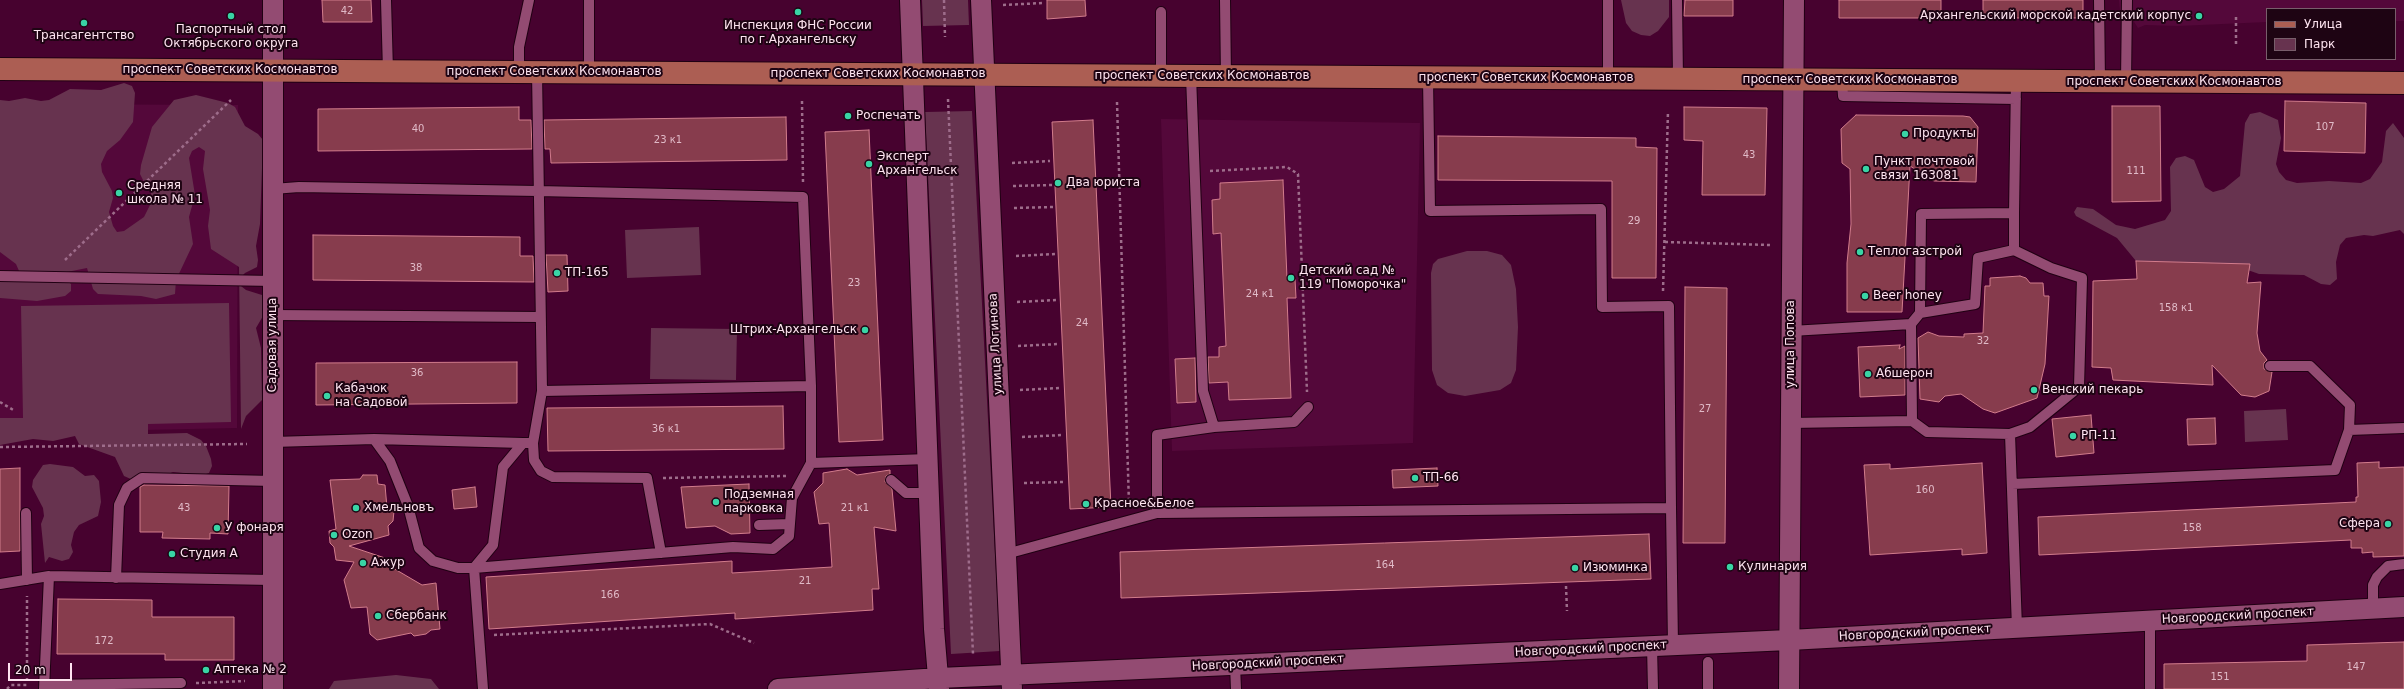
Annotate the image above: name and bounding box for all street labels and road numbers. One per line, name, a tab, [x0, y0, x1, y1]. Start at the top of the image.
street label: проспект Советских Космонавтов	[123, 63, 337, 77]
street label: проспект Советских Космонавтов	[447, 65, 661, 79]
street label: проспект Советских Космонавтов	[771, 67, 985, 81]
street label: проспект Советских Космонавтов	[1095, 69, 1309, 83]
street label: проспект Советских Космонавтов	[1419, 71, 1633, 85]
street label: проспект Советских Космонавтов	[1743, 73, 1957, 87]
street label: проспект Советских Космонавтов	[2067, 75, 2281, 89]
street label: улица Логинова	[986, 293, 1006, 395]
street label: Садовая улица	[266, 298, 280, 392]
street label: улица Попова	[1784, 300, 1798, 388]
street label: Новгородский проспект	[2161, 605, 2315, 627]
street label: Новгородский проспект	[1838, 622, 1992, 644]
street label: Новгородский проспект	[1514, 638, 1668, 660]
street label: Новгородский проспект	[1191, 652, 1345, 674]

